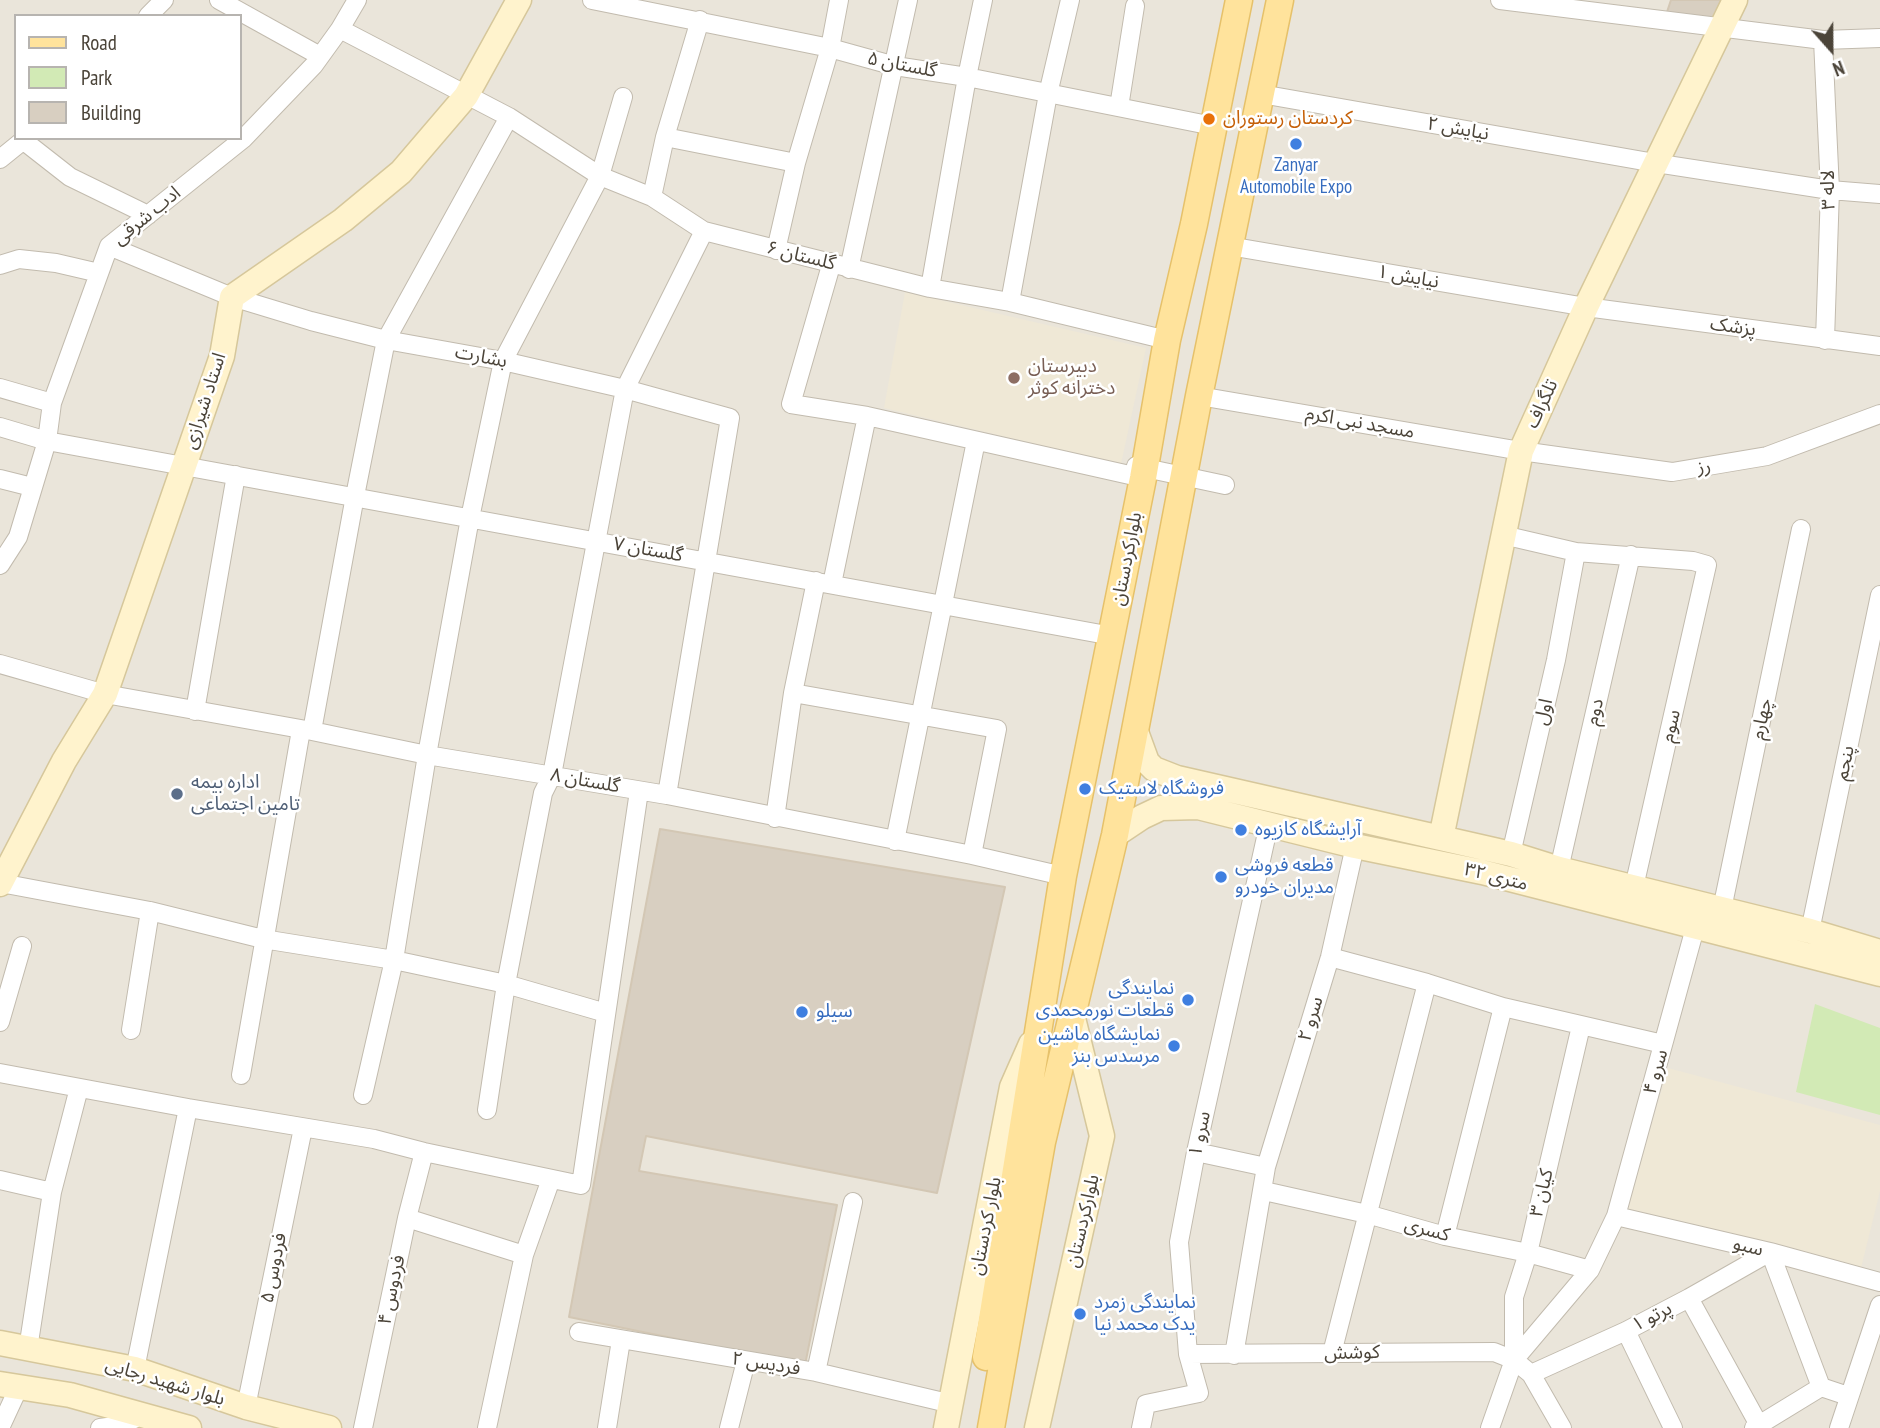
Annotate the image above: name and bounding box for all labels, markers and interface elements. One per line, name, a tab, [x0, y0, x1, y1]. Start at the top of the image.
legend	[14, 14, 242, 140]
north arrow	[1796, 14, 1866, 84]
text: Road	[81, 29, 117, 56]
street label: گلستان ۵	[865, 47, 939, 83]
text: N	[1829, 56, 1848, 82]
text: Park	[81, 64, 112, 91]
text: Building	[81, 99, 141, 126]
place label: کردستان رستوران	[1223, 108, 1353, 130]
marker: کردستان رستوران	[1201, 111, 1217, 127]
street label: نیایش ۲	[1425, 112, 1491, 146]
marker: Zanyar Automobile Expo	[1288, 136, 1304, 152]
place label: Zanyar Automobile Expo	[1240, 155, 1352, 199]
street label: لاله ۳	[1818, 170, 1840, 210]
street label: ادب شرقی	[108, 182, 186, 250]
street label: گلستان ۶	[764, 236, 838, 276]
street label: نیایش ۱	[1375, 260, 1441, 294]
street label: پزشک	[1709, 313, 1757, 341]
street label: بشارت	[453, 341, 509, 373]
street label: استاد شیرازی	[179, 350, 231, 452]
place label: دبیرستان دخترانه کوثر	[1028, 356, 1115, 400]
marker: دبیرستان دخترانه کوثر	[1006, 370, 1022, 386]
street label: تلگراف	[1521, 376, 1563, 432]
street label: مسجد نبی اکرم	[1304, 402, 1416, 444]
street label: رز	[1695, 455, 1713, 479]
street label: بلوارکردستان	[1107, 510, 1147, 608]
street label: گلستان ۷	[611, 533, 685, 567]
street label: دوم	[1581, 696, 1609, 728]
street label: چهارم	[1747, 696, 1777, 742]
street label: اول	[1530, 697, 1558, 727]
street label: سوم	[1656, 707, 1686, 745]
street label: پنجم	[1830, 744, 1860, 782]
street label: گلستان ۸	[548, 764, 622, 798]
place label: اداره بیمه تامین اجتماعی	[191, 772, 300, 816]
place label: فروشگاه لاستیک	[1099, 778, 1224, 800]
marker: فروشگاه لاستیک	[1077, 781, 1093, 797]
marker: اداره بیمه تامین اجتماعی	[169, 786, 185, 802]
place label: آرایشگاه کازیوه	[1255, 819, 1361, 841]
marker: آرایشگاه کازیوه	[1233, 822, 1249, 838]
place label: قطعه فروشی مدیران خودرو	[1235, 855, 1334, 899]
street label: ۳۲ متری	[1462, 858, 1530, 896]
marker: قطعه فروشی مدیران خودرو	[1213, 869, 1229, 885]
place label: نمایندگی قطعات نورمحمدی	[1036, 978, 1174, 1022]
marker: نمایندگی قطعات نورمحمدی	[1180, 992, 1196, 1008]
street label: سرو ۲	[1293, 994, 1329, 1044]
place label: سیلو	[816, 1001, 853, 1023]
marker: سیلو	[794, 1004, 810, 1020]
place label: نمایشگاه ماشین مرسدس بنز	[1038, 1024, 1160, 1068]
marker: نمایشگاه ماشین مرسدس بنز	[1166, 1038, 1182, 1054]
street label: سرو ۴	[1639, 1047, 1673, 1097]
street label: سرو ۱	[1184, 1109, 1216, 1159]
street label: کیان ۳	[1525, 1167, 1559, 1219]
street label: بلوارکردستان	[1061, 1172, 1105, 1270]
street label: بلوار کردستان	[965, 1175, 1007, 1277]
street label: کسری	[1402, 1213, 1452, 1247]
street label: فردوس ۵	[256, 1231, 292, 1305]
street label: سبو	[1731, 1232, 1765, 1262]
street label: فردوس ۴	[373, 1253, 411, 1327]
place label: نمایندگی زمرد یدک محمد نیا	[1094, 1292, 1196, 1336]
street label: پرتو ۱	[1628, 1297, 1676, 1337]
marker: نمایندگی زمرد یدک محمد نیا	[1072, 1306, 1088, 1322]
street label: کوشش	[1324, 1341, 1380, 1365]
street label: فردیس ۲	[730, 1347, 802, 1381]
street label: بلوار شهید رجایی	[103, 1353, 227, 1411]

